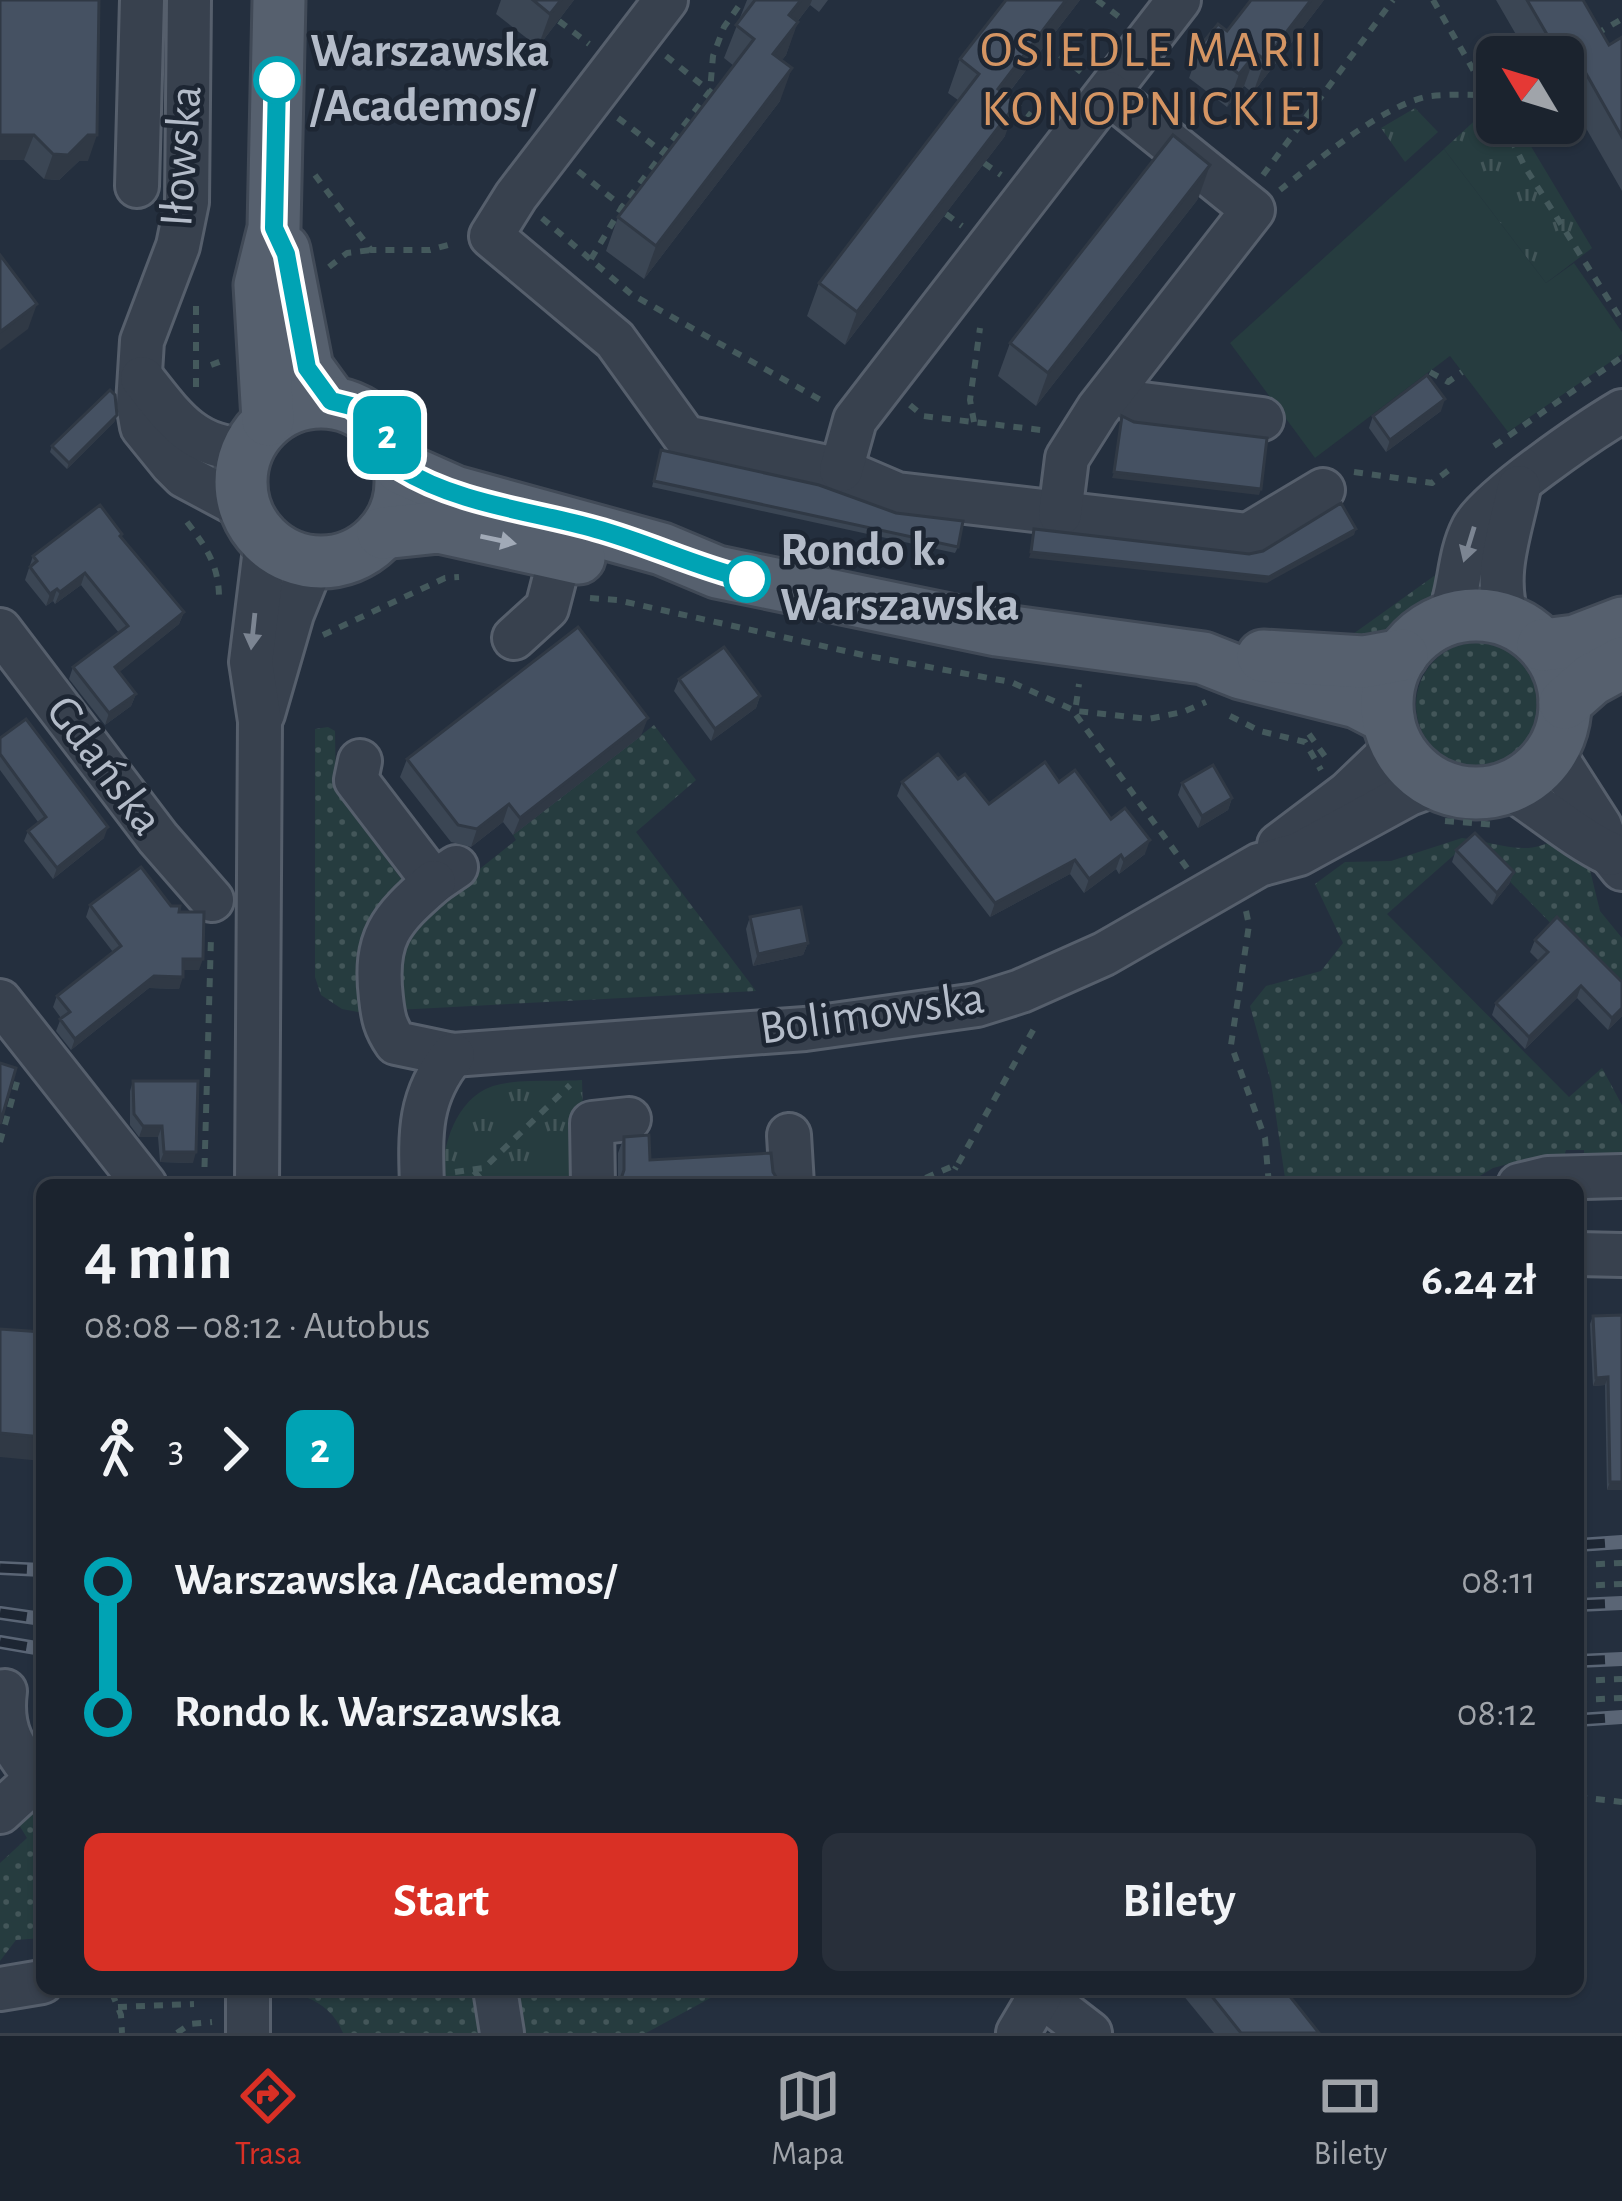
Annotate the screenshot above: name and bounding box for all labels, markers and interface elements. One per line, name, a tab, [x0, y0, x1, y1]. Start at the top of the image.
district label: OSIEDLE MARII KONOPNICKIEJ	[980, 25, 1326, 135]
place label: Warszawska /Academos/	[309, 28, 550, 131]
north arrow	[1476, 36, 1584, 144]
map controls	[1476, 36, 1584, 144]
marker: Warszawska /Academos/	[255, 58, 299, 102]
street label: Iłowska	[153, 84, 211, 228]
line badge: 2	[348, 396, 426, 474]
text: 2	[377, 414, 397, 456]
one-way arrow	[1458, 526, 1477, 563]
place label: Rondo k. Warszawska	[780, 527, 1020, 630]
one-way arrow	[480, 532, 517, 551]
marker: Rondo k. Warszawska	[725, 557, 769, 601]
one-way arrow	[243, 613, 262, 650]
street label: Gdańska	[37, 688, 171, 844]
street label: Bolimowska	[756, 974, 988, 1054]
text: 4 min	[84, 1225, 233, 1291]
text: 6.24 zł	[1421, 1258, 1536, 1303]
text: 08:08 – 08:12 · Autobus	[84, 1307, 431, 1346]
icon: walk	[84, 1416, 150, 1482]
icon: forward	[202, 1416, 268, 1482]
text: 2	[310, 1428, 330, 1470]
text: 3	[168, 1430, 184, 1469]
text: Warszawska /Academos/	[174, 1558, 617, 1603]
text: 08:11	[1461, 1562, 1536, 1601]
text: Rondo k. Warszawska	[174, 1690, 562, 1735]
text: 08:12	[1457, 1694, 1536, 1733]
button: Start	[84, 1833, 798, 1971]
button: Bilety	[822, 1833, 1536, 1971]
tab: Trasa	[235, 2063, 302, 2175]
tab: Mapa	[771, 2063, 844, 2175]
tab: Bilety	[1314, 2063, 1387, 2175]

